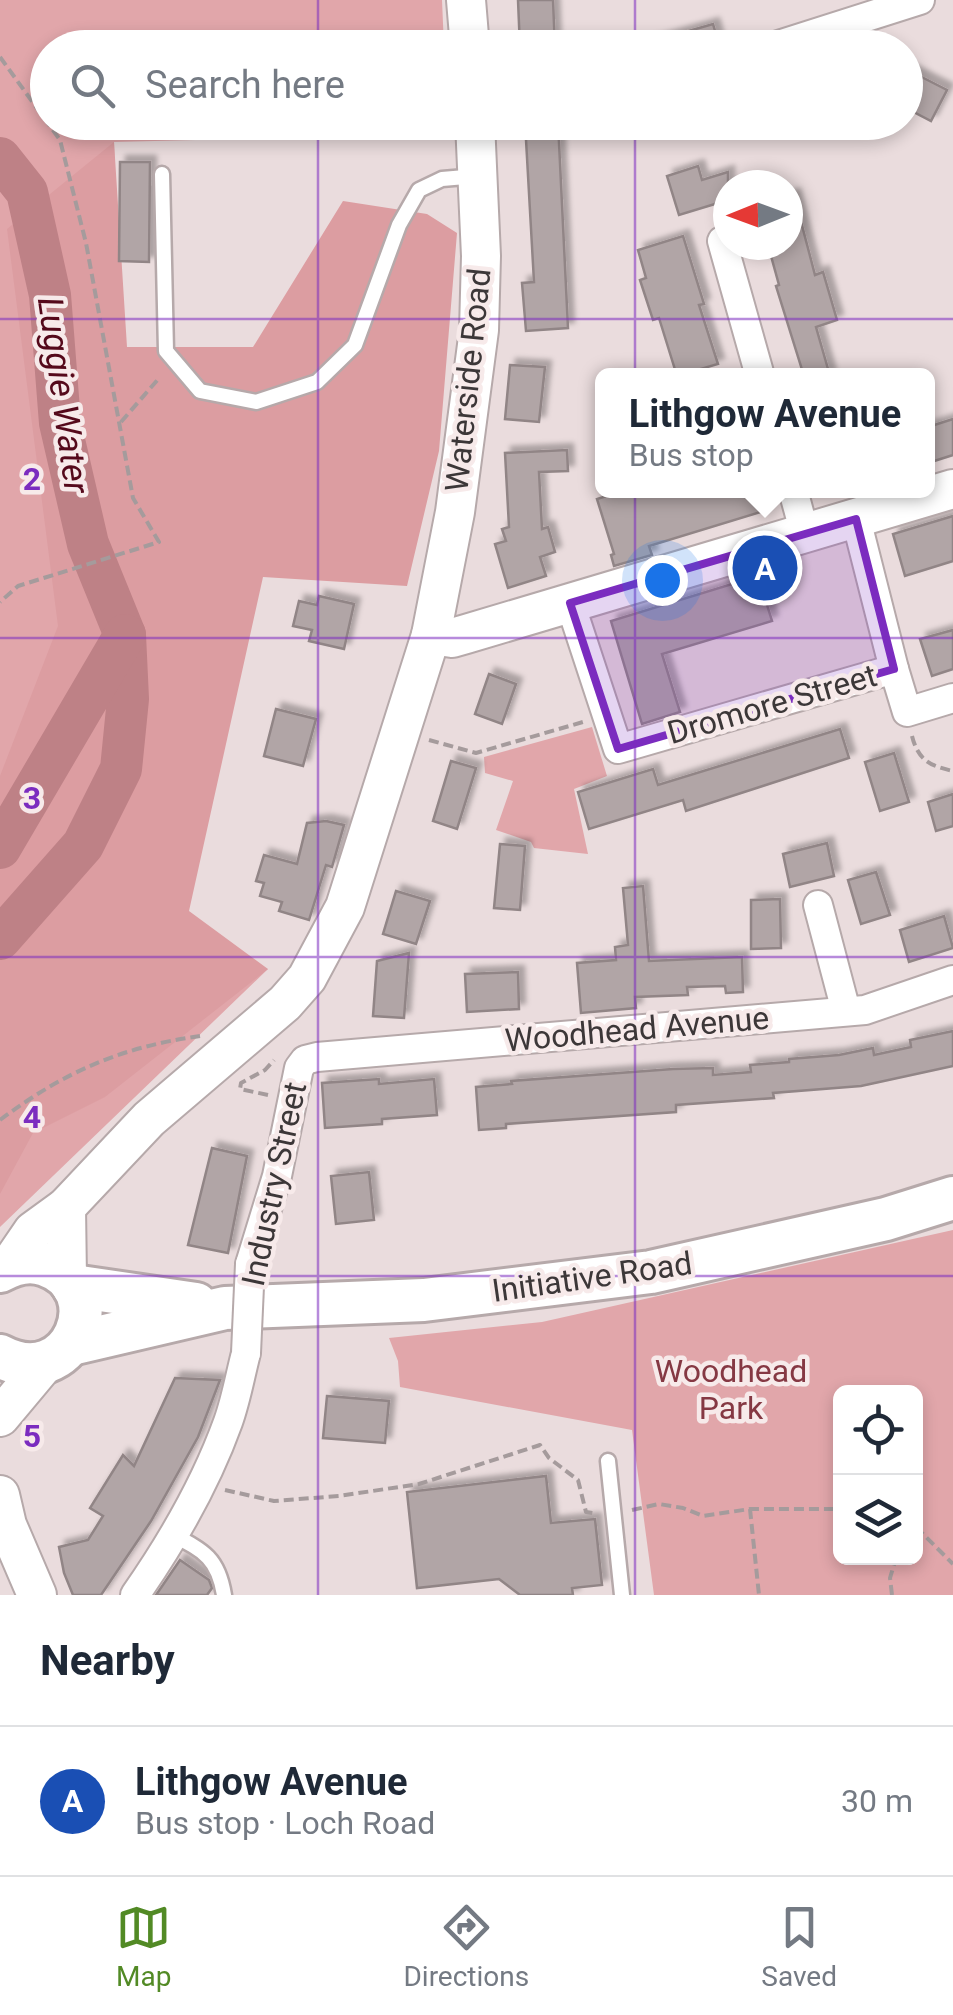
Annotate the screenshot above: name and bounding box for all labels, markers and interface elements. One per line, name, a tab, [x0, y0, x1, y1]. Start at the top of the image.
search box	[30, 30, 923, 140]
icon: search	[65, 58, 120, 113]
text: Search here	[145, 63, 345, 107]
north arrow	[713, 170, 803, 260]
street label: Waterside Road	[437, 267, 499, 493]
water label: Luggie Water	[29, 294, 97, 497]
popup	[595, 368, 935, 498]
text: Lithgow Avenue	[629, 392, 901, 436]
text: Bus stop	[629, 436, 754, 474]
text: 2	[23, 460, 41, 498]
pin: A	[732, 530, 798, 606]
your location	[637, 555, 688, 606]
street label: Dromore Street	[663, 656, 881, 752]
text: 3	[23, 779, 41, 817]
street label: Woodhead Avenue	[503, 999, 771, 1059]
street label: Industry Street	[234, 1078, 314, 1290]
text: 4	[23, 1098, 41, 1136]
street label: Initiative Road	[489, 1244, 695, 1310]
park label: Woodhead Park	[655, 1352, 807, 1427]
map controls	[833, 1385, 923, 1565]
button: locate	[833, 1385, 923, 1475]
text: 5	[23, 1417, 41, 1455]
button: layers	[833, 1475, 923, 1565]
text: Nearby	[40, 1636, 175, 1685]
text: Lithgow Avenue	[135, 1760, 408, 1804]
text: A	[62, 1782, 83, 1820]
text: 30 m	[841, 1782, 913, 1820]
text: Bus stop · Loch Road	[135, 1804, 435, 1842]
tab: Map	[116, 1900, 171, 1993]
tab: Directions	[403, 1900, 529, 1993]
tab: Saved	[761, 1900, 837, 1993]

